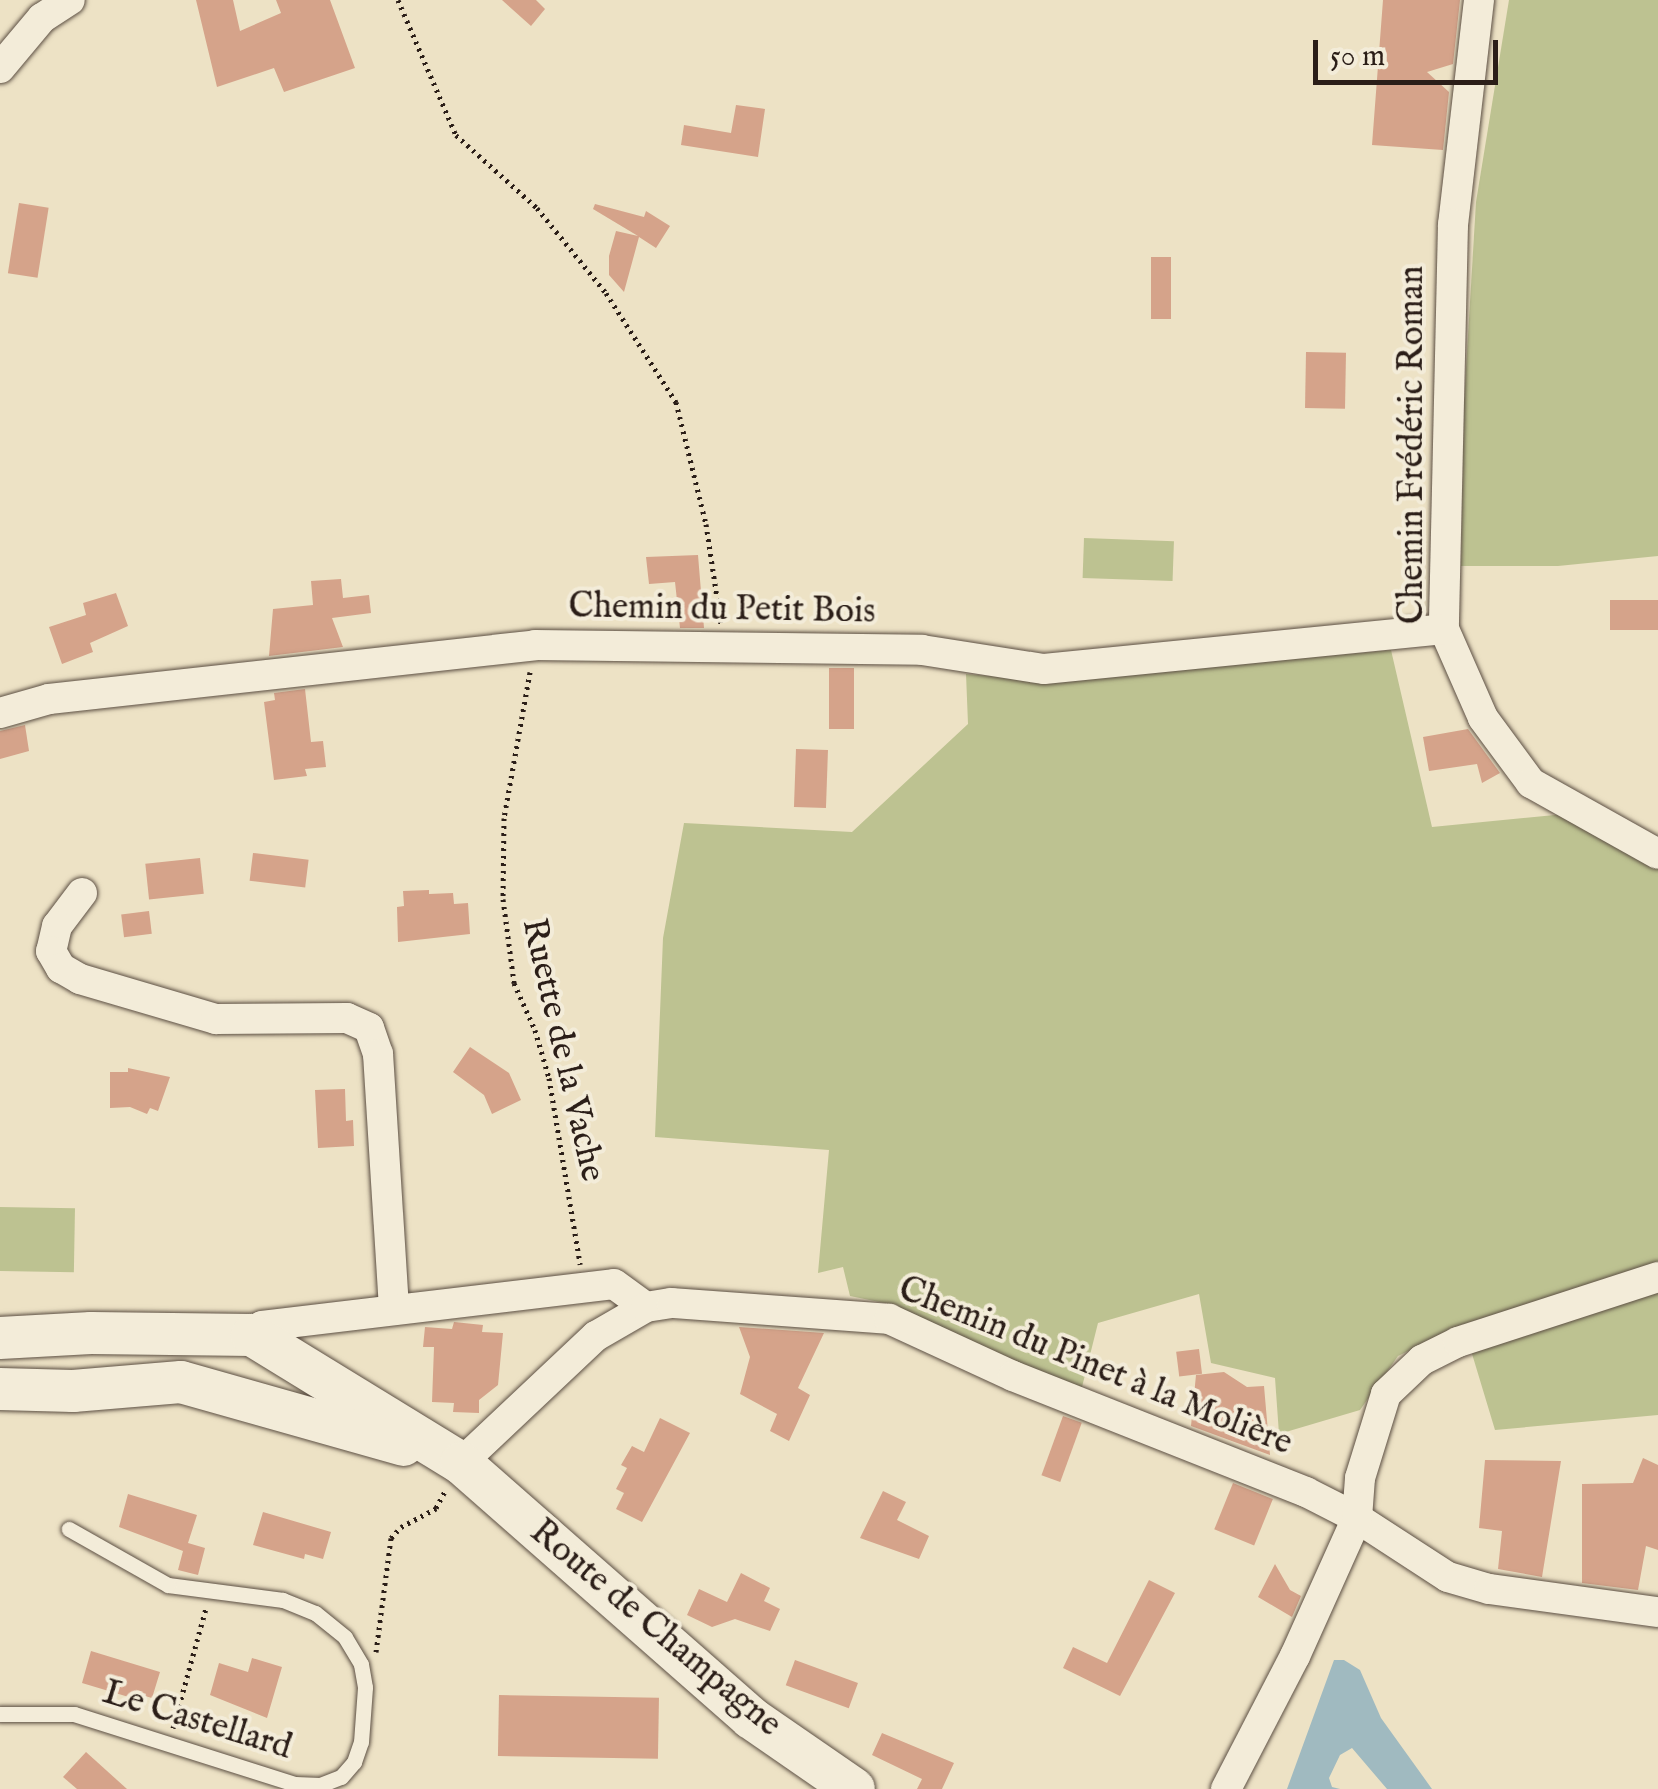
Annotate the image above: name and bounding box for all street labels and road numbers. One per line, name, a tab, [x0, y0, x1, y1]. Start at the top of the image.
street label: Chemin Frédéric Roman	[1392, 266, 1434, 624]
street label: Chemin du Petit Bois	[568, 586, 876, 634]
street label: Ruette de la Vache	[511, 914, 613, 1186]
street label: Chemin du Pinet à la Molière	[892, 1269, 1298, 1465]
street label: Route de Champagne	[521, 1512, 789, 1746]
street label: Le Castellard	[98, 1672, 296, 1770]

